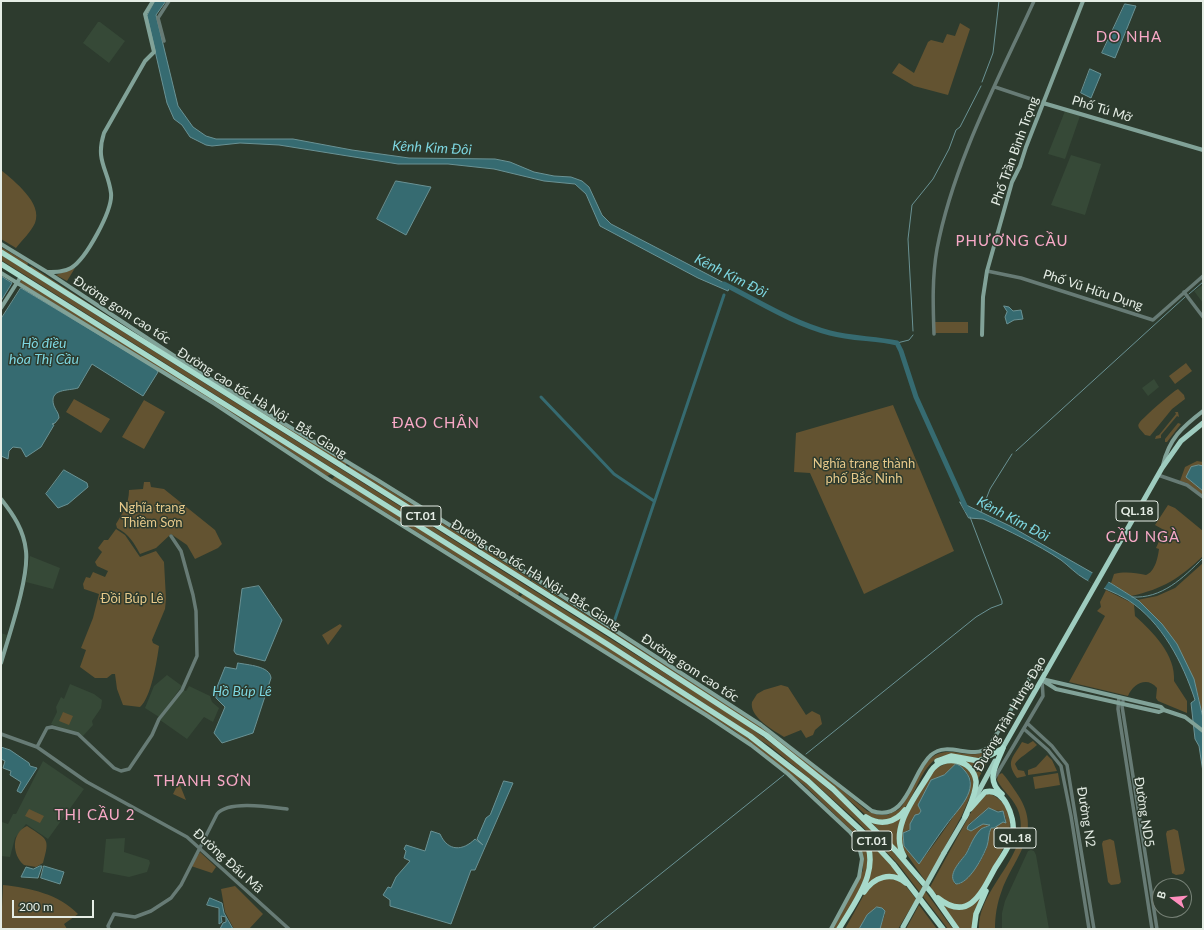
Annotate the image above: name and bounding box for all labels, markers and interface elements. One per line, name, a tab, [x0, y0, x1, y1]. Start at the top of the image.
district label: DO NHA	[1096, 28, 1162, 46]
street label: Phố Tú Mỡ	[1070, 92, 1134, 126]
street label: Phố Trần Bình Trọng	[988, 94, 1042, 208]
water label: Kênh Kim Đôi	[392, 138, 472, 158]
district label: PHƯƠNG CẦU	[956, 232, 1068, 250]
water label: Kênh Kim Đôi	[692, 250, 770, 302]
street label: Phố Vũ Hữu Dụng	[1041, 266, 1145, 314]
street label: Đường gom cao tốc	[70, 273, 174, 347]
water label: Hồ điều hòa Thị Cầu	[9, 335, 79, 368]
street label: Đường cao tốc Hà Nội - Bắc Giang	[174, 344, 350, 462]
district label: ĐẠO CHÂN	[392, 414, 480, 432]
park label: Nghĩa trang thành phố Bắc Ninh	[813, 456, 915, 487]
water label: Kênh Kim Đôi	[974, 493, 1052, 545]
park label: Nghĩa trang Thiềm Sơn	[119, 500, 185, 531]
road number: QL.18	[1116, 501, 1158, 521]
road number: CT.01	[401, 506, 441, 526]
street label: Đường cao tốc Hà Nội - Bắc Giang	[448, 516, 624, 634]
district label: CẦU NGÀ	[1106, 528, 1180, 546]
park label: Đồi Búp Lê	[101, 591, 163, 607]
street label: Đường gom cao tốc	[638, 631, 742, 705]
street label: Đường Trần Hưng Đạo	[971, 654, 1049, 774]
water label: Hồ Búp Lê	[212, 683, 272, 699]
district label: THANH SƠN	[154, 772, 252, 790]
street label: Đường ND5	[1131, 776, 1157, 848]
street label: Đường N2	[1074, 786, 1098, 848]
district label: THỊ CẦU 2	[55, 806, 135, 824]
street label: Đường Đấu Mã	[190, 826, 266, 896]
road number: QL.18	[994, 828, 1036, 848]
road number: CT.01	[852, 831, 892, 851]
north arrow	[1152, 878, 1192, 918]
text: B	[1154, 890, 1168, 900]
scale bar	[14, 892, 96, 918]
text: 200 m	[19, 899, 53, 914]

